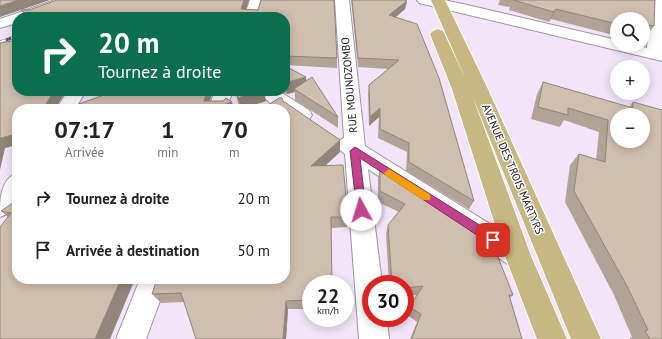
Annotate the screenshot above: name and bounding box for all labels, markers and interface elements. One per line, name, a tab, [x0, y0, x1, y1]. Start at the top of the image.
map controls	[610, 12, 650, 148]
button: search	[610, 12, 650, 52]
text: 20 m	[98, 24, 159, 61]
icon: right	[32, 28, 84, 80]
street label: RUE MOUNDZOMBO	[338, 36, 360, 134]
text: Tournez à droite	[98, 60, 221, 83]
button: +	[610, 60, 650, 100]
street label: AVENUE DES TROIS MARTYRS	[479, 102, 547, 236]
button: −	[610, 108, 650, 148]
text: 07:17	[54, 114, 115, 145]
text: 1	[161, 114, 175, 145]
text: 70	[221, 114, 248, 145]
text: Arrivée	[65, 144, 104, 161]
text: min	[157, 144, 178, 161]
text: m	[229, 144, 239, 161]
icon: right	[32, 187, 54, 209]
text: Tournez à droite	[66, 189, 169, 208]
text: 20 m	[237, 189, 270, 208]
position arrow	[340, 189, 382, 231]
pin	[476, 223, 510, 257]
icon: arrive	[482, 229, 504, 251]
icon: arrive	[32, 239, 54, 261]
text: Arrivée à destination	[66, 241, 199, 260]
text: 50 m	[237, 241, 270, 260]
speed limit sign: 30	[362, 275, 414, 327]
text: 22	[317, 283, 339, 309]
text: km/h	[317, 304, 339, 317]

